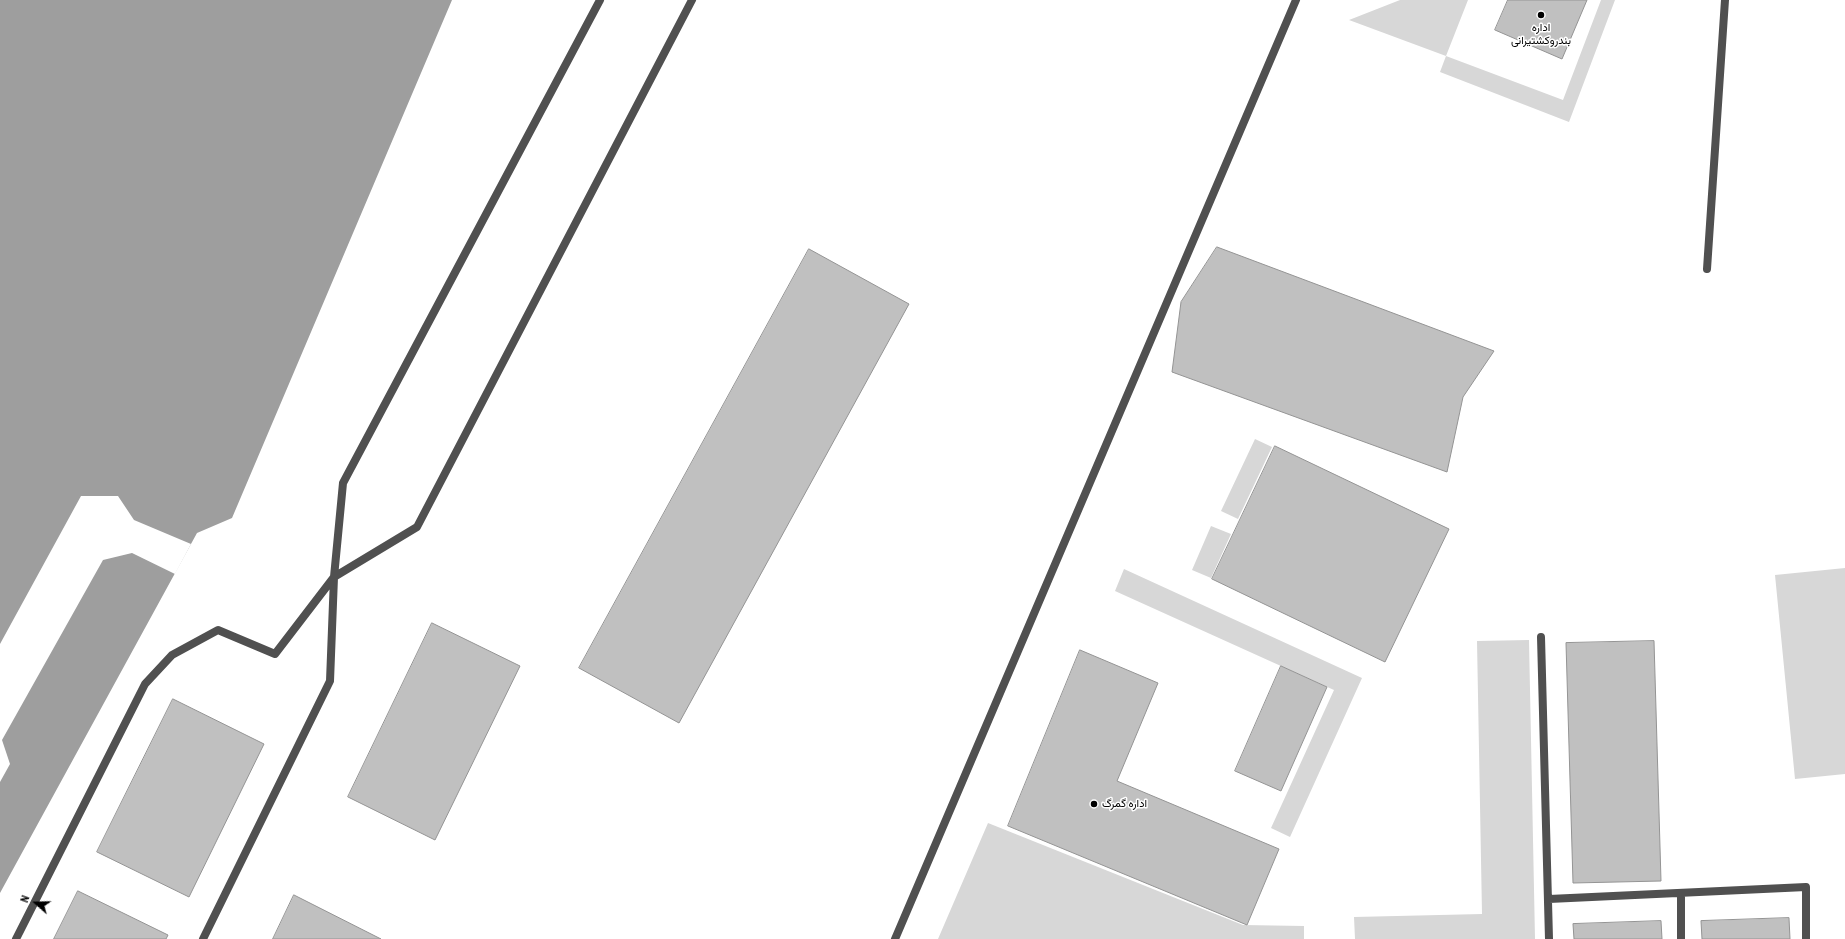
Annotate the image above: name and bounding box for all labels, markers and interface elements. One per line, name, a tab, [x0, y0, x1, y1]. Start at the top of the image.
marker: اداره بندروکشتیرانی	[1536, 10, 1546, 20]
place label: اداره بندروکشتیرانی	[1511, 21, 1571, 47]
place label: اداره گمرگ	[1102, 797, 1147, 811]
marker: اداره گمرگ	[1089, 799, 1099, 809]
north arrow	[16, 883, 56, 923]
text: N	[17, 893, 32, 904]

